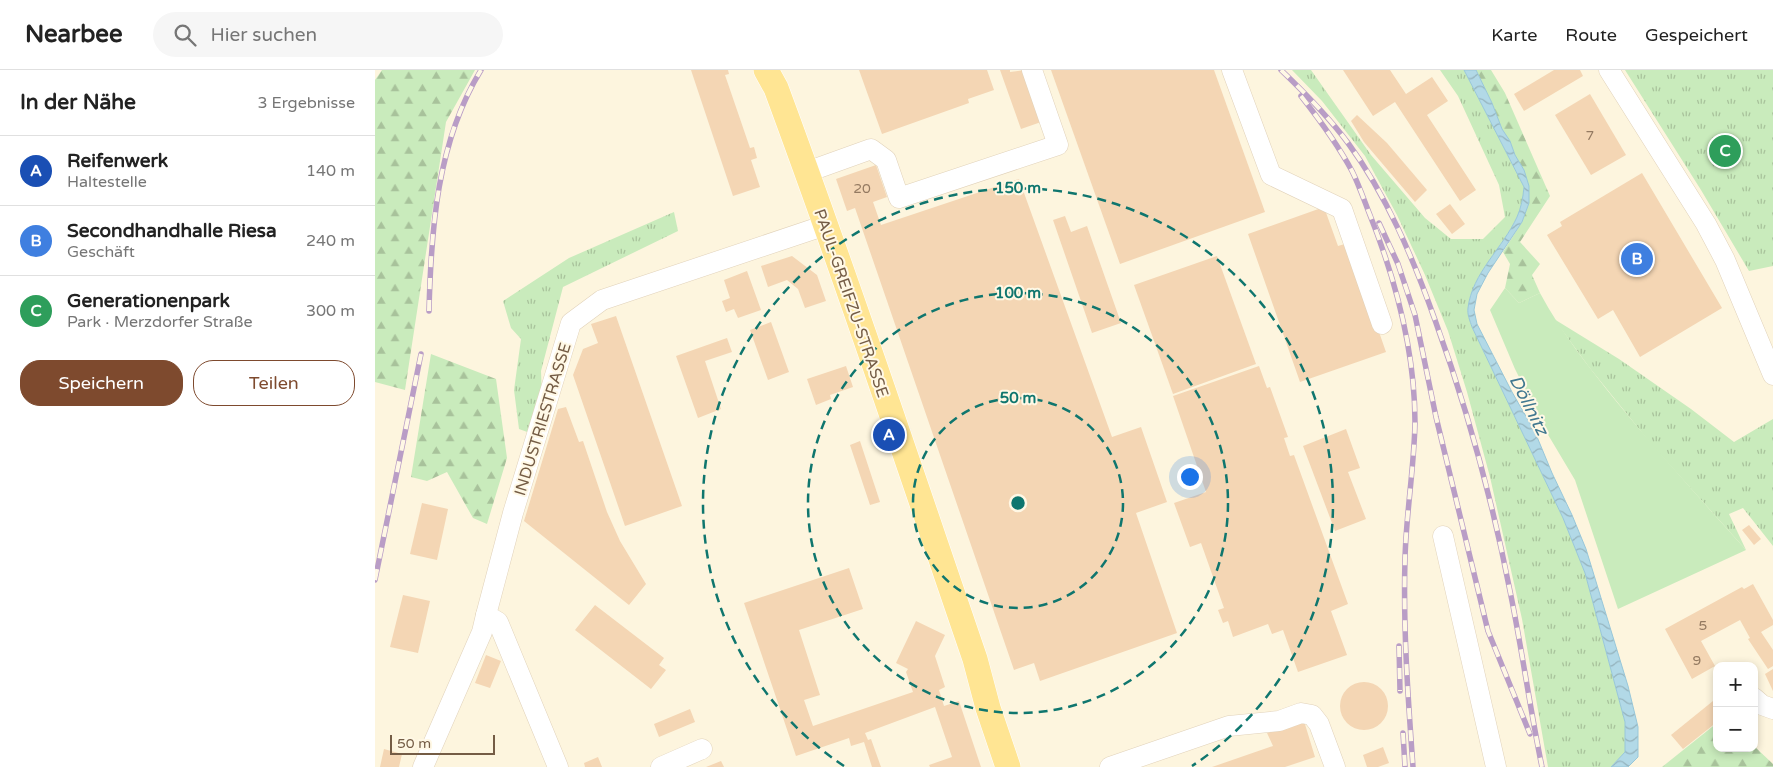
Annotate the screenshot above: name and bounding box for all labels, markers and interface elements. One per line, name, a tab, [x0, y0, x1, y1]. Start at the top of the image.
search box	[153, 12, 503, 57]
text: Nearbee	[25, 20, 123, 49]
icon: search	[171, 21, 199, 49]
text: Hier suchen	[211, 24, 317, 46]
text: Karte	[1491, 24, 1537, 46]
text: Route	[1565, 24, 1617, 46]
text: Gespeichert	[1645, 24, 1748, 46]
text: In der Nähe	[20, 90, 136, 115]
text: 3 Ergebnisse	[257, 93, 355, 113]
house number: 7	[1586, 127, 1594, 144]
pin: C	[1709, 132, 1741, 170]
text: Reifenwerk	[67, 150, 168, 172]
text: A	[30, 161, 42, 181]
text: 140 m	[306, 161, 355, 181]
text: Haltestelle	[67, 172, 147, 192]
text: 150 m	[995, 179, 1041, 197]
house number: 20	[853, 180, 871, 197]
street label: PAUL-GREIFZU-STRASSE	[809, 206, 893, 400]
text: Secondhandhalle Riesa	[67, 220, 277, 242]
text: B	[30, 231, 42, 251]
text: 240 m	[306, 231, 355, 251]
pin: B	[1621, 240, 1653, 278]
text: Geschäft	[67, 242, 135, 262]
text: 100 m	[995, 284, 1041, 302]
text: Generationenpark	[67, 290, 230, 312]
text: C	[30, 301, 42, 321]
text: 300 m	[306, 301, 355, 321]
text: Park · Merzdorfer Straße	[67, 312, 253, 332]
street label: INDUSTRIESTRASSE	[510, 340, 576, 498]
button: Speichern	[20, 360, 183, 406]
button: Teilen	[193, 360, 355, 406]
water label: Döllnitz	[1505, 371, 1554, 440]
text: 50 m	[1000, 389, 1036, 407]
pin: A	[873, 416, 905, 454]
your location	[1177, 464, 1203, 490]
centre of rings	[1009, 494, 1027, 512]
house number: 5	[1699, 617, 1707, 634]
house number: 9	[1693, 652, 1701, 669]
map controls	[1713, 662, 1758, 752]
button: +	[1713, 662, 1758, 707]
button: −	[1713, 707, 1758, 752]
scale bar	[390, 732, 495, 755]
text: 50 m	[397, 735, 431, 752]

